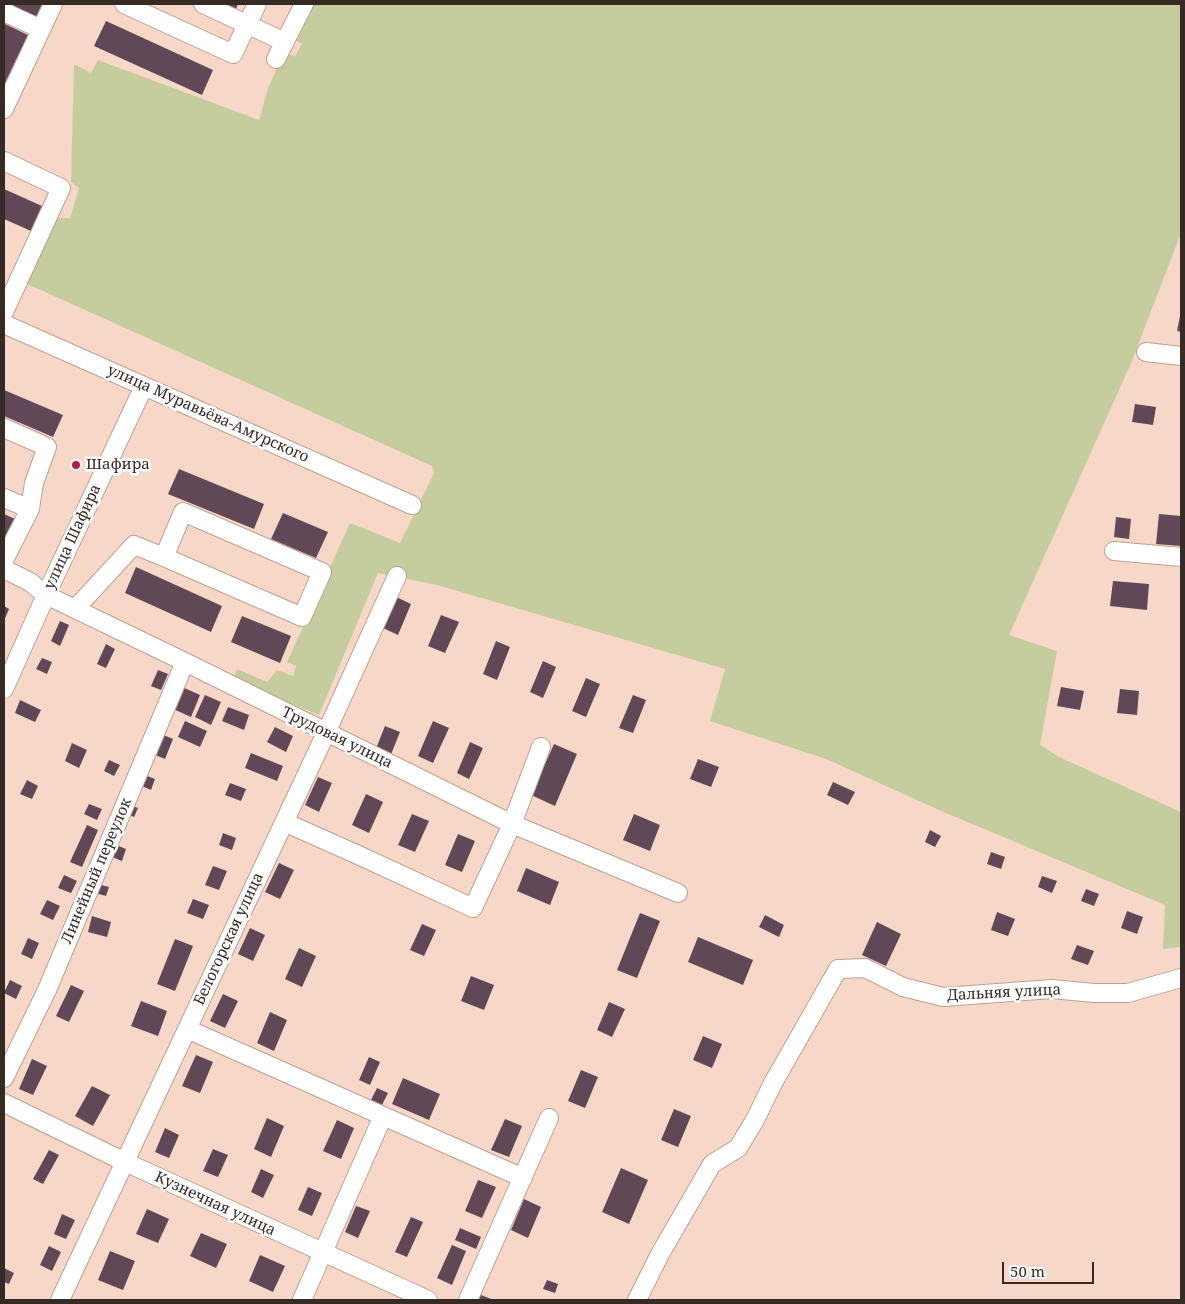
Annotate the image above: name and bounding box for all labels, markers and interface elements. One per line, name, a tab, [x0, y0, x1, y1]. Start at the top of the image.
street label: улица Муравьёва-Амурского	[104, 361, 312, 467]
place label: Шафира	[86, 456, 150, 474]
marker: Шафира	[70, 459, 82, 471]
street label: улица Шафира	[41, 482, 105, 592]
street label: Трудовая улица	[279, 703, 395, 773]
street label: Линейный переулок	[58, 795, 136, 947]
street label: Белогорская улица	[190, 870, 268, 1008]
street label: Дальняя улица	[946, 981, 1062, 1005]
street label: Кузнечная улица	[152, 1168, 278, 1240]
scale bar	[1005, 1252, 1098, 1284]
text: 50 m	[1010, 1261, 1045, 1281]

